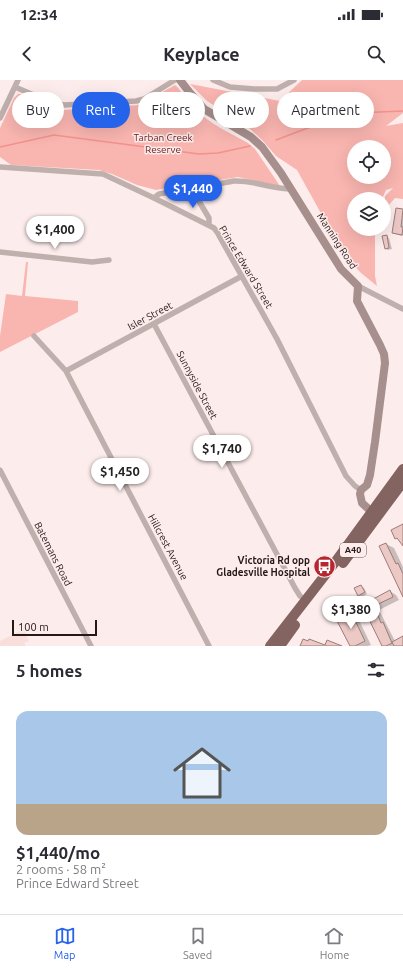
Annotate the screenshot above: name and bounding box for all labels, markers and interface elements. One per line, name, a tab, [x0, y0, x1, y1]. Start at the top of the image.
text: 12:34	[20, 6, 58, 23]
icon: back	[16, 43, 38, 65]
icon: search	[365, 43, 387, 65]
text: Keyplace	[163, 44, 240, 64]
chip: Buy	[12, 92, 64, 128]
chip: Rent	[72, 92, 130, 128]
chip: Filters	[138, 92, 205, 128]
chip: New	[213, 92, 269, 128]
chip: Apartment	[277, 92, 374, 128]
park label: Tarban Creek Reserve	[133, 132, 193, 155]
map controls	[347, 140, 391, 236]
button: locate	[347, 140, 391, 184]
pin: $1,440	[160, 175, 226, 209]
text: $1,440	[173, 181, 213, 195]
button: layers	[347, 192, 391, 236]
street label: Manning Road	[315, 211, 359, 271]
pin: $1,400	[22, 216, 88, 250]
text: $1,400	[35, 222, 75, 236]
street label: Prince Edward Street	[217, 224, 275, 310]
street label: Isler Street	[126, 300, 174, 332]
street label: Sunnyside Street	[174, 349, 220, 421]
pin: $1,740	[189, 435, 255, 469]
text: $1,740	[202, 441, 242, 455]
pin: $1,450	[87, 458, 153, 492]
text: $1,450	[100, 464, 140, 478]
street label: Hillcrest Avenue	[146, 512, 190, 582]
street label: Batemans Road	[32, 520, 74, 588]
road number: A40	[340, 543, 366, 557]
bus stop icon: Victoria Rd opp Gladesville Hospital	[312, 553, 338, 579]
place label: Victoria Rd opp Gladesville Hospital	[216, 555, 310, 578]
pin: $1,380	[318, 596, 384, 630]
text: $1,380	[331, 602, 371, 616]
scale bar	[12, 618, 97, 637]
text: 100 m	[18, 621, 49, 633]
icon: filters	[365, 659, 387, 681]
text: 5 homes	[16, 661, 82, 680]
icon: home	[166, 737, 238, 809]
text: $1,440/mo	[16, 843, 100, 862]
text: 2 rooms · 58 m²	[16, 862, 106, 876]
text: Prince Edward Street	[16, 876, 139, 890]
tab: Map	[54, 925, 76, 961]
tab: Saved	[183, 925, 212, 961]
tab: Home	[320, 925, 349, 961]

